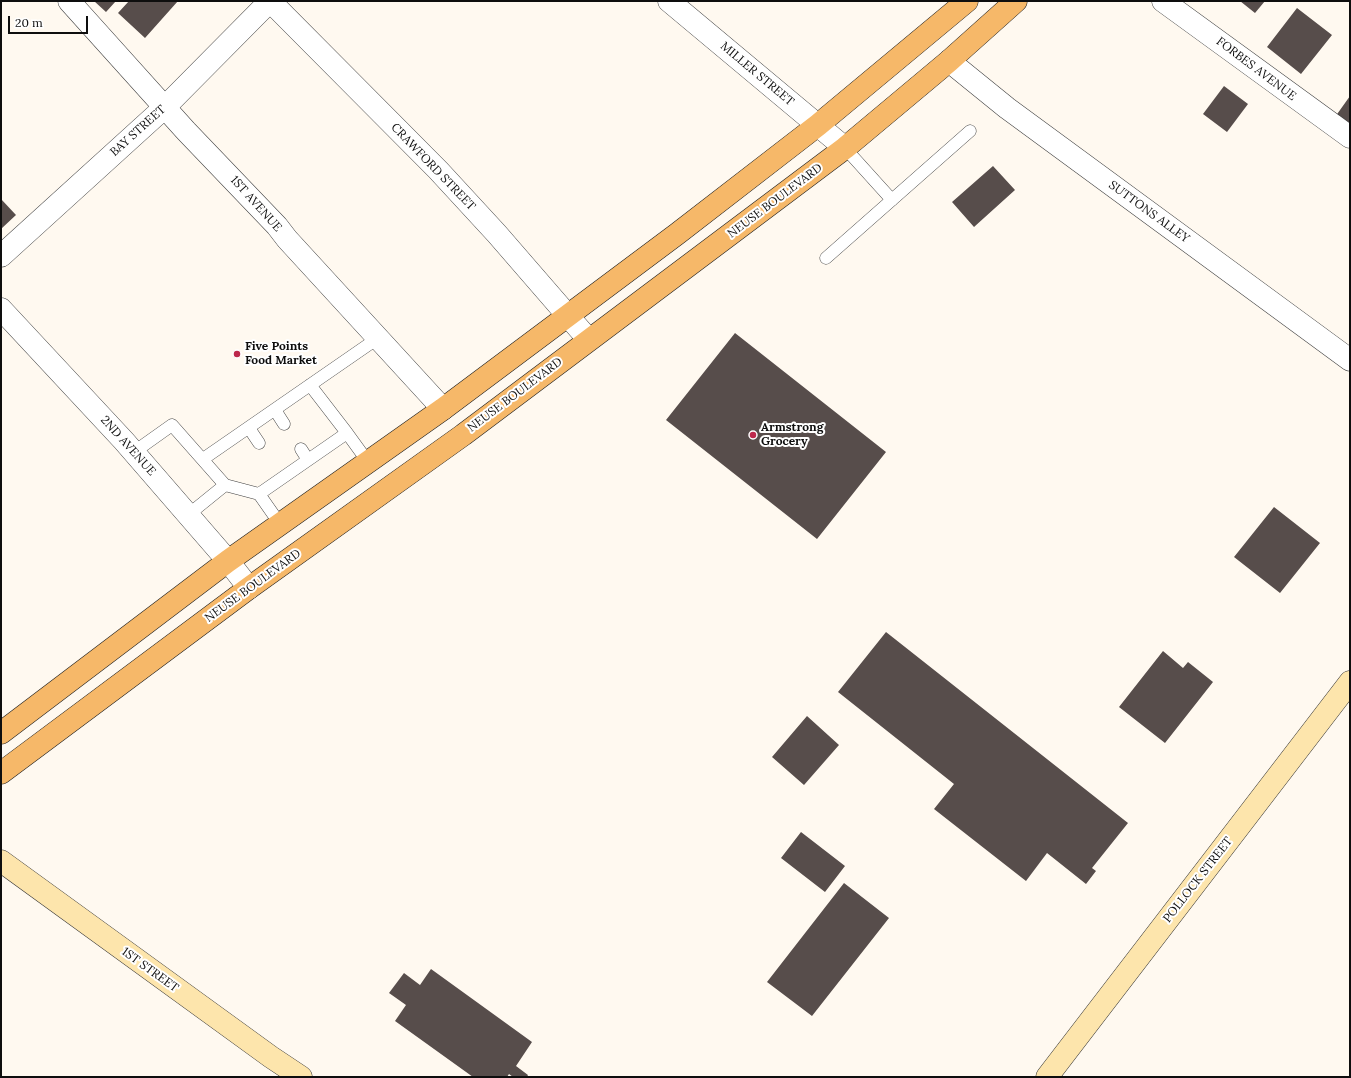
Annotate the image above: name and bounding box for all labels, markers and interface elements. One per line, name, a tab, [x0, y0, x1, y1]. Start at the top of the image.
scale bar	[10, 8, 90, 34]
text: 20 m	[15, 15, 43, 30]
street label: FORBES AVENUE	[1213, 34, 1299, 104]
street label: MILLER STREET	[717, 39, 797, 109]
street label: BAY STREET	[107, 102, 169, 160]
street label: CRAWFORD STREET	[388, 120, 478, 214]
street label: NEUSE BOULEVARD	[725, 161, 825, 241]
street label: 1ST AVENUE	[227, 173, 285, 235]
street label: SUTTONS ALLEY	[1106, 178, 1192, 246]
place label: Five Points Food Market	[245, 340, 317, 368]
marker: Five Points Food Market	[232, 349, 242, 359]
street label: NEUSE BOULEVARD	[465, 355, 565, 435]
street label: 2ND AVENUE	[97, 413, 159, 479]
place label: Armstrong Grocery	[761, 421, 823, 449]
marker: Armstrong Grocery	[748, 430, 758, 440]
street label: NEUSE BOULEVARD	[202, 546, 304, 626]
street label: POLLOCK STREET	[1160, 835, 1236, 925]
street label: 1ST STREET	[119, 945, 181, 995]

